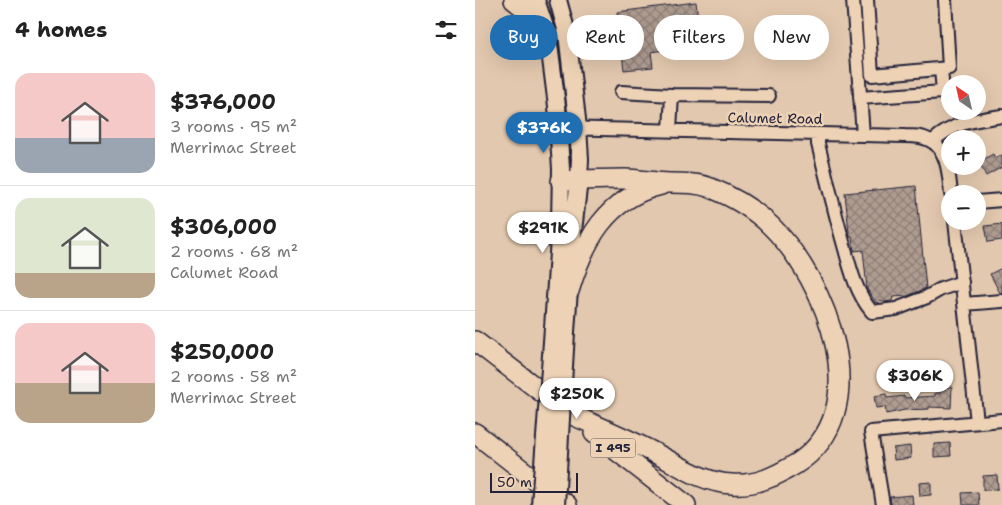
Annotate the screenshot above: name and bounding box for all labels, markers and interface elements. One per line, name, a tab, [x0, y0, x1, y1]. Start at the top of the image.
chip: Buy	[490, 15, 557, 60]
chip: Rent	[567, 15, 644, 60]
chip: Filters	[654, 15, 744, 60]
chip: New	[754, 15, 829, 60]
text: 4 homes	[15, 16, 107, 44]
icon: filters	[432, 16, 460, 44]
north arrow	[941, 75, 986, 120]
map controls	[941, 75, 986, 230]
text: $376,000	[170, 88, 276, 116]
icon: home	[55, 93, 115, 153]
street label: Calumet Road	[727, 108, 823, 128]
pin: $376K	[509, 112, 579, 154]
text: 3 rooms · 95 m²	[170, 116, 297, 137]
text: $376K	[517, 117, 571, 138]
button: +	[941, 130, 986, 175]
text: Merrimac Street	[170, 137, 297, 158]
button: −	[941, 185, 986, 230]
pin: $291K	[508, 212, 578, 254]
text: $306,000	[170, 213, 277, 241]
text: $291K	[518, 217, 568, 238]
icon: home	[55, 218, 115, 278]
text: 2 rooms · 68 m²	[170, 241, 298, 262]
text: Calumet Road	[170, 262, 278, 283]
text: $250,000	[170, 338, 274, 366]
icon: home	[55, 343, 115, 403]
pin: $306K	[880, 360, 950, 402]
text: $306K	[887, 365, 943, 386]
text: 2 rooms · 58 m²	[170, 366, 297, 387]
pin: $250K	[542, 378, 612, 420]
text: $250K	[550, 383, 604, 404]
text: Merrimac Street	[170, 387, 297, 408]
road number: I 495	[591, 438, 635, 458]
scale bar	[490, 470, 577, 493]
text: 50 m	[497, 473, 532, 491]

